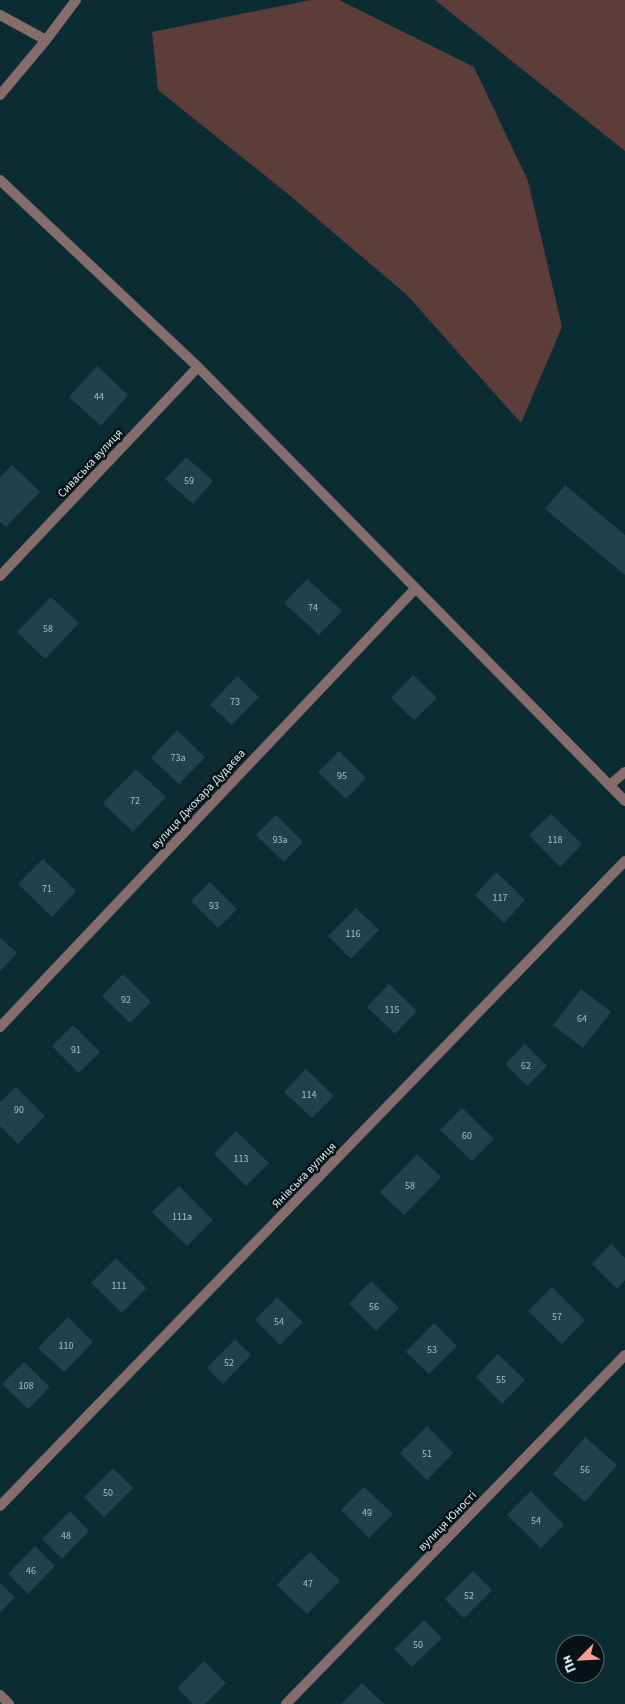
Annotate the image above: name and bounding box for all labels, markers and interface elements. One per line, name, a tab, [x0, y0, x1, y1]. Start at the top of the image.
house number: 44	[94, 390, 104, 404]
street label: Сиваська вулиця	[54, 425, 127, 502]
house number: 59	[184, 474, 194, 488]
house number: 74	[308, 601, 318, 615]
house number: 58	[43, 622, 53, 636]
house number: 73	[230, 695, 240, 709]
street label: вулиця Джохара Дудаєва	[147, 745, 249, 853]
house number: 73а	[171, 751, 185, 765]
house number: 95	[337, 769, 347, 783]
house number: 72	[130, 794, 140, 808]
house number: 93а	[273, 833, 287, 847]
house number: 118	[548, 833, 562, 847]
house number: 71	[42, 882, 52, 896]
house number: 117	[493, 891, 507, 905]
house number: 93	[209, 899, 219, 913]
house number: 116	[346, 927, 360, 941]
house number: 92	[121, 993, 131, 1007]
house number: 115	[385, 1003, 399, 1017]
house number: 64	[577, 1012, 587, 1026]
house number: 91	[71, 1043, 81, 1057]
house number: 62	[521, 1059, 531, 1073]
house number: 114	[302, 1088, 316, 1102]
house number: 90	[14, 1103, 24, 1117]
house number: 60	[462, 1129, 472, 1143]
street label: Янівська вулиця	[268, 1139, 340, 1212]
house number: 113	[234, 1152, 248, 1166]
house number: 58	[405, 1179, 415, 1193]
house number: 111а	[172, 1210, 192, 1224]
house number: 111	[112, 1279, 126, 1293]
house number: 56	[369, 1300, 379, 1314]
house number: 57	[552, 1310, 562, 1324]
house number: 54	[274, 1315, 284, 1329]
house number: 110	[59, 1339, 73, 1353]
house number: 53	[427, 1343, 437, 1357]
house number: 52	[224, 1356, 234, 1370]
house number: 55	[496, 1373, 506, 1387]
house number: 108	[19, 1379, 33, 1393]
house number: 51	[422, 1447, 432, 1461]
house number: 56	[580, 1463, 590, 1477]
house number: 50	[103, 1486, 113, 1500]
street label: вулиця Юності	[414, 1487, 481, 1555]
house number: 49	[362, 1506, 372, 1520]
house number: 54	[531, 1514, 541, 1528]
house number: 48	[61, 1529, 71, 1543]
house number: 46	[26, 1564, 36, 1578]
house number: 47	[303, 1577, 313, 1591]
house number: 52	[464, 1589, 474, 1603]
north arrow	[555, 1634, 605, 1684]
house number: 50	[413, 1638, 423, 1652]
text: Пн	[556, 1652, 582, 1676]

